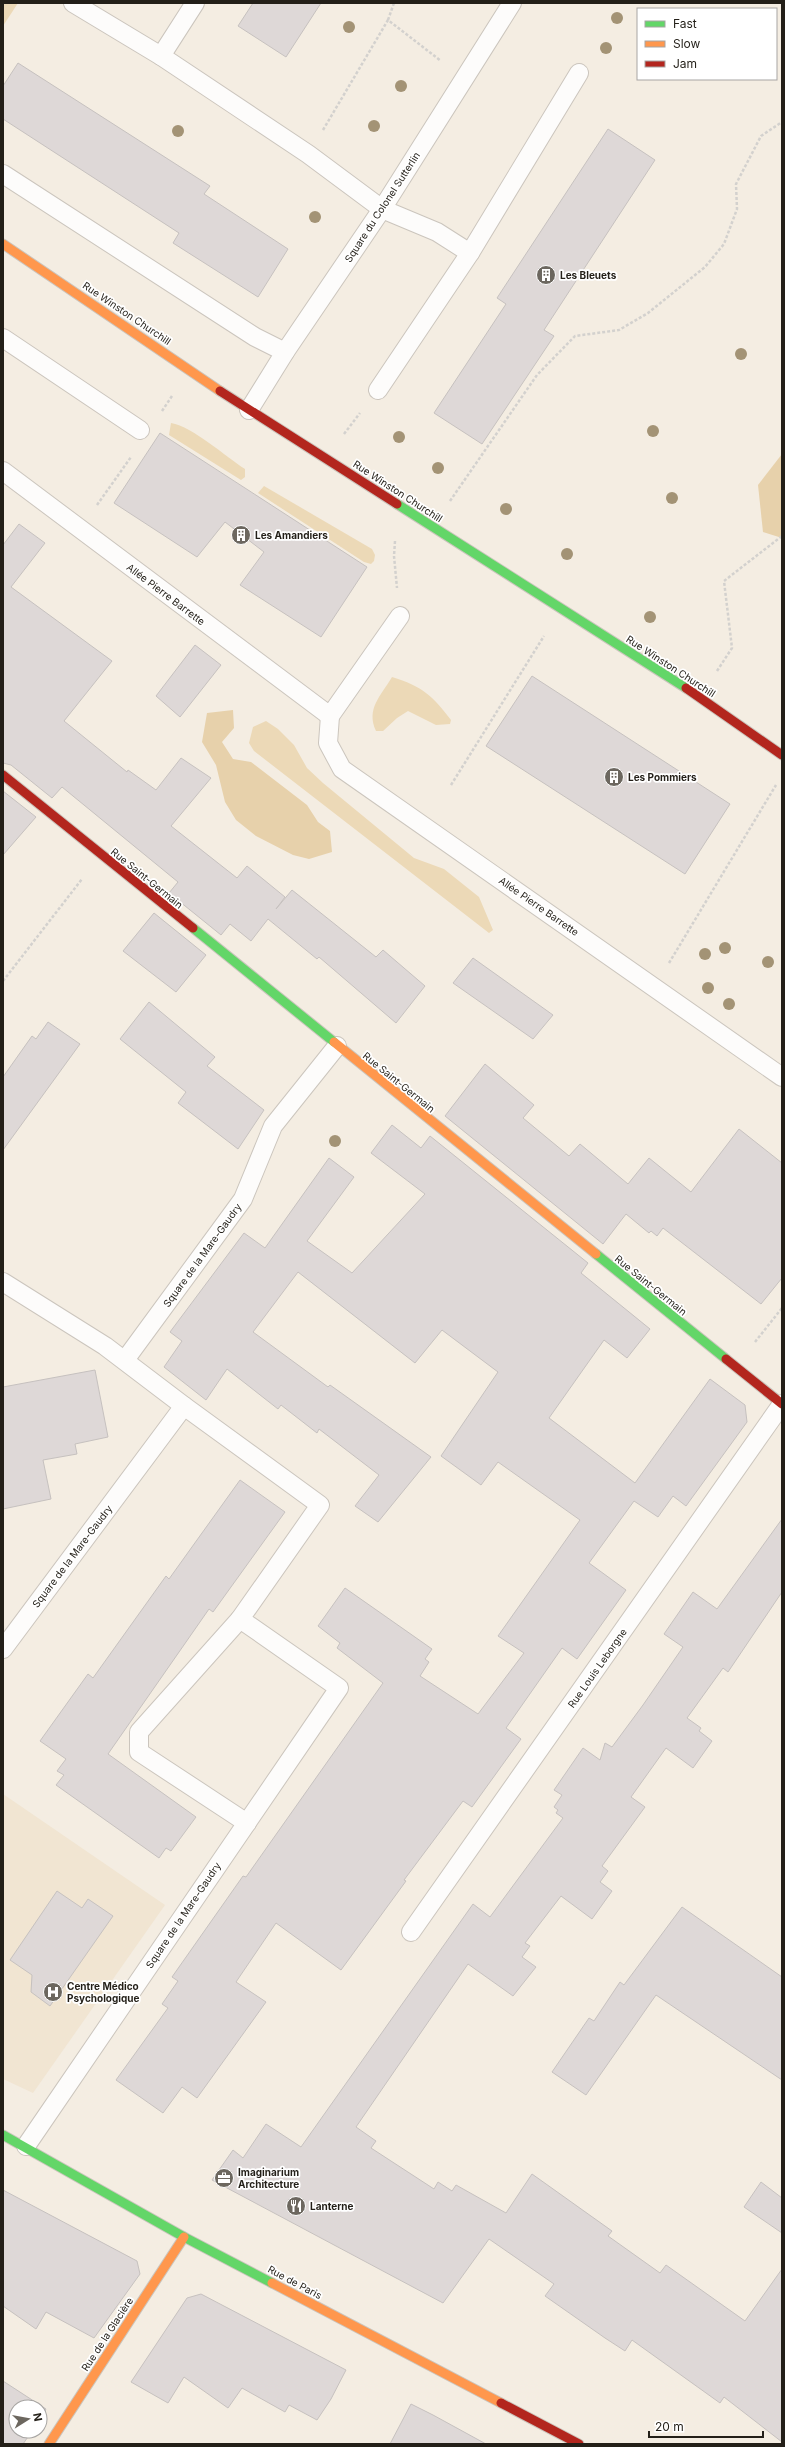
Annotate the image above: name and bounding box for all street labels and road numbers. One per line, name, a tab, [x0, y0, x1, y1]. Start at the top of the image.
street label: Square du Colonel Sutterlin	[342, 150, 422, 264]
street label: Rue Winston Churchill	[81, 279, 173, 347]
street label: Rue Winston Churchill	[351, 458, 445, 524]
street label: Allée Pierre Barrette	[125, 561, 208, 627]
street label: Rue Winston Churchill	[624, 633, 718, 699]
street label: Rue Saint-Germain	[109, 845, 185, 911]
street label: Allée Pierre Barrette	[497, 874, 581, 938]
street label: Rue Saint-Germain	[361, 1049, 437, 1115]
street label: Square de la Mare-Gaudry	[160, 1201, 244, 1309]
street label: Rue Saint-Germain	[613, 1252, 689, 1318]
street label: Square de la Mare-Gaudry	[30, 1502, 115, 1610]
street label: Rue Louis Leborgne	[565, 1626, 629, 1710]
street label: Square de la Mare-Gaudry	[143, 1859, 223, 1970]
street label: Rue de Paris	[266, 2263, 324, 2301]
street label: Rue de la Glacière	[79, 2295, 135, 2373]

